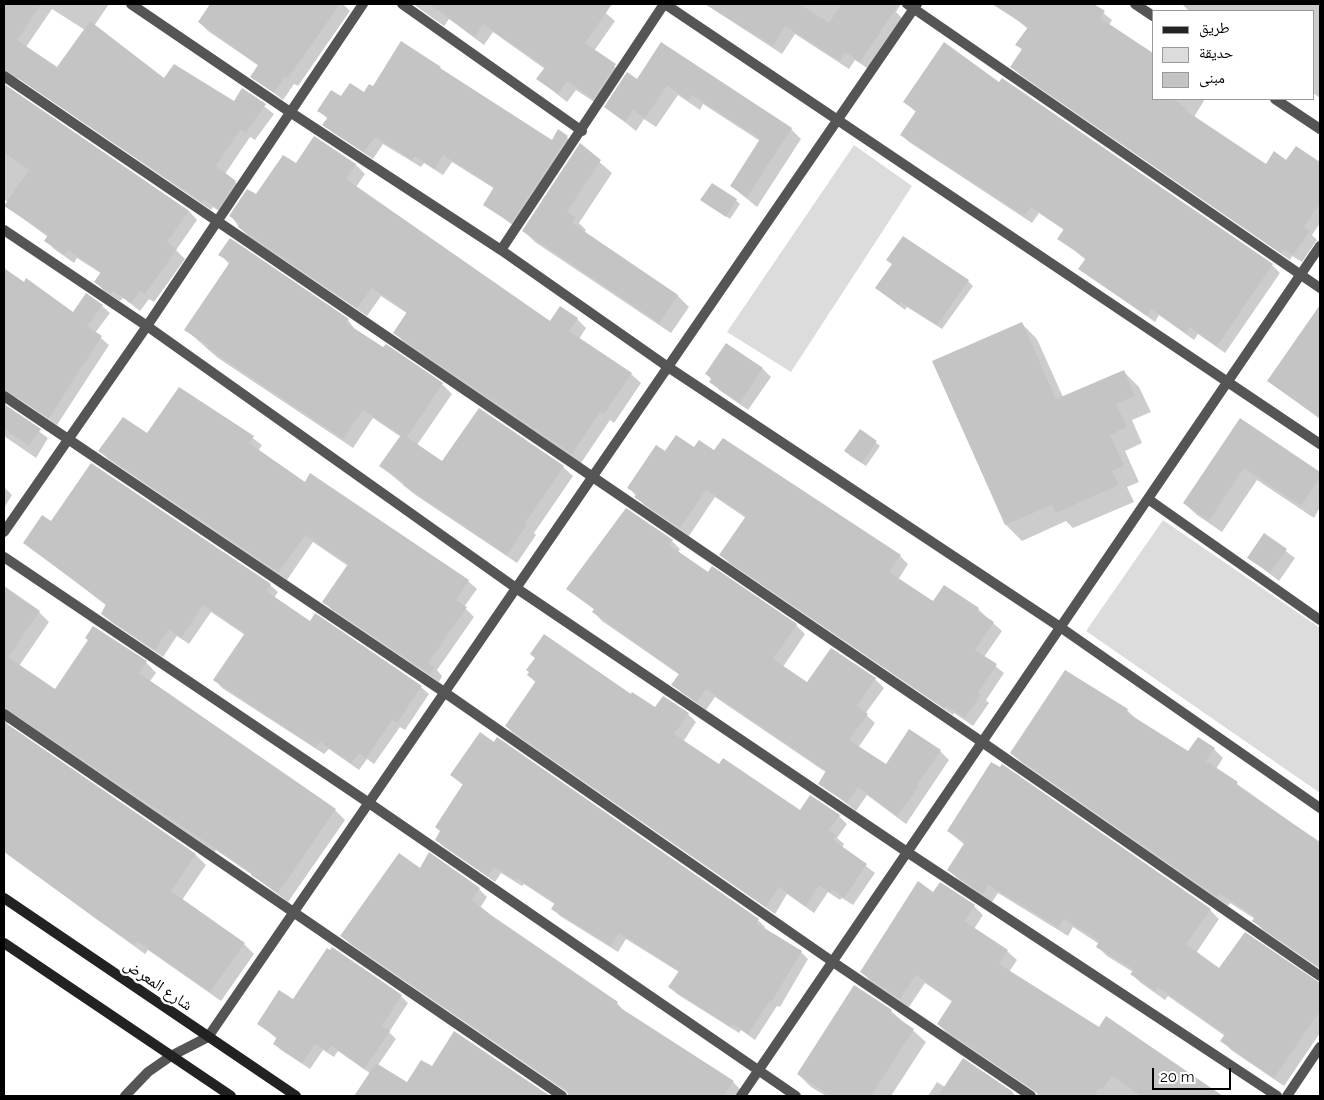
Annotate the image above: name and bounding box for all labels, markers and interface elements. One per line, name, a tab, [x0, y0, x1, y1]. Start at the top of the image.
legend	[1152, 10, 1314, 100]
text: طريق	[1199, 19, 1230, 37]
text: حديقة	[1199, 44, 1233, 62]
text: مبنى	[1199, 69, 1225, 87]
street label: شارع المعرض	[120, 955, 196, 1015]
scale bar	[1154, 1058, 1233, 1090]
text: 20 m	[1160, 1068, 1195, 1086]

